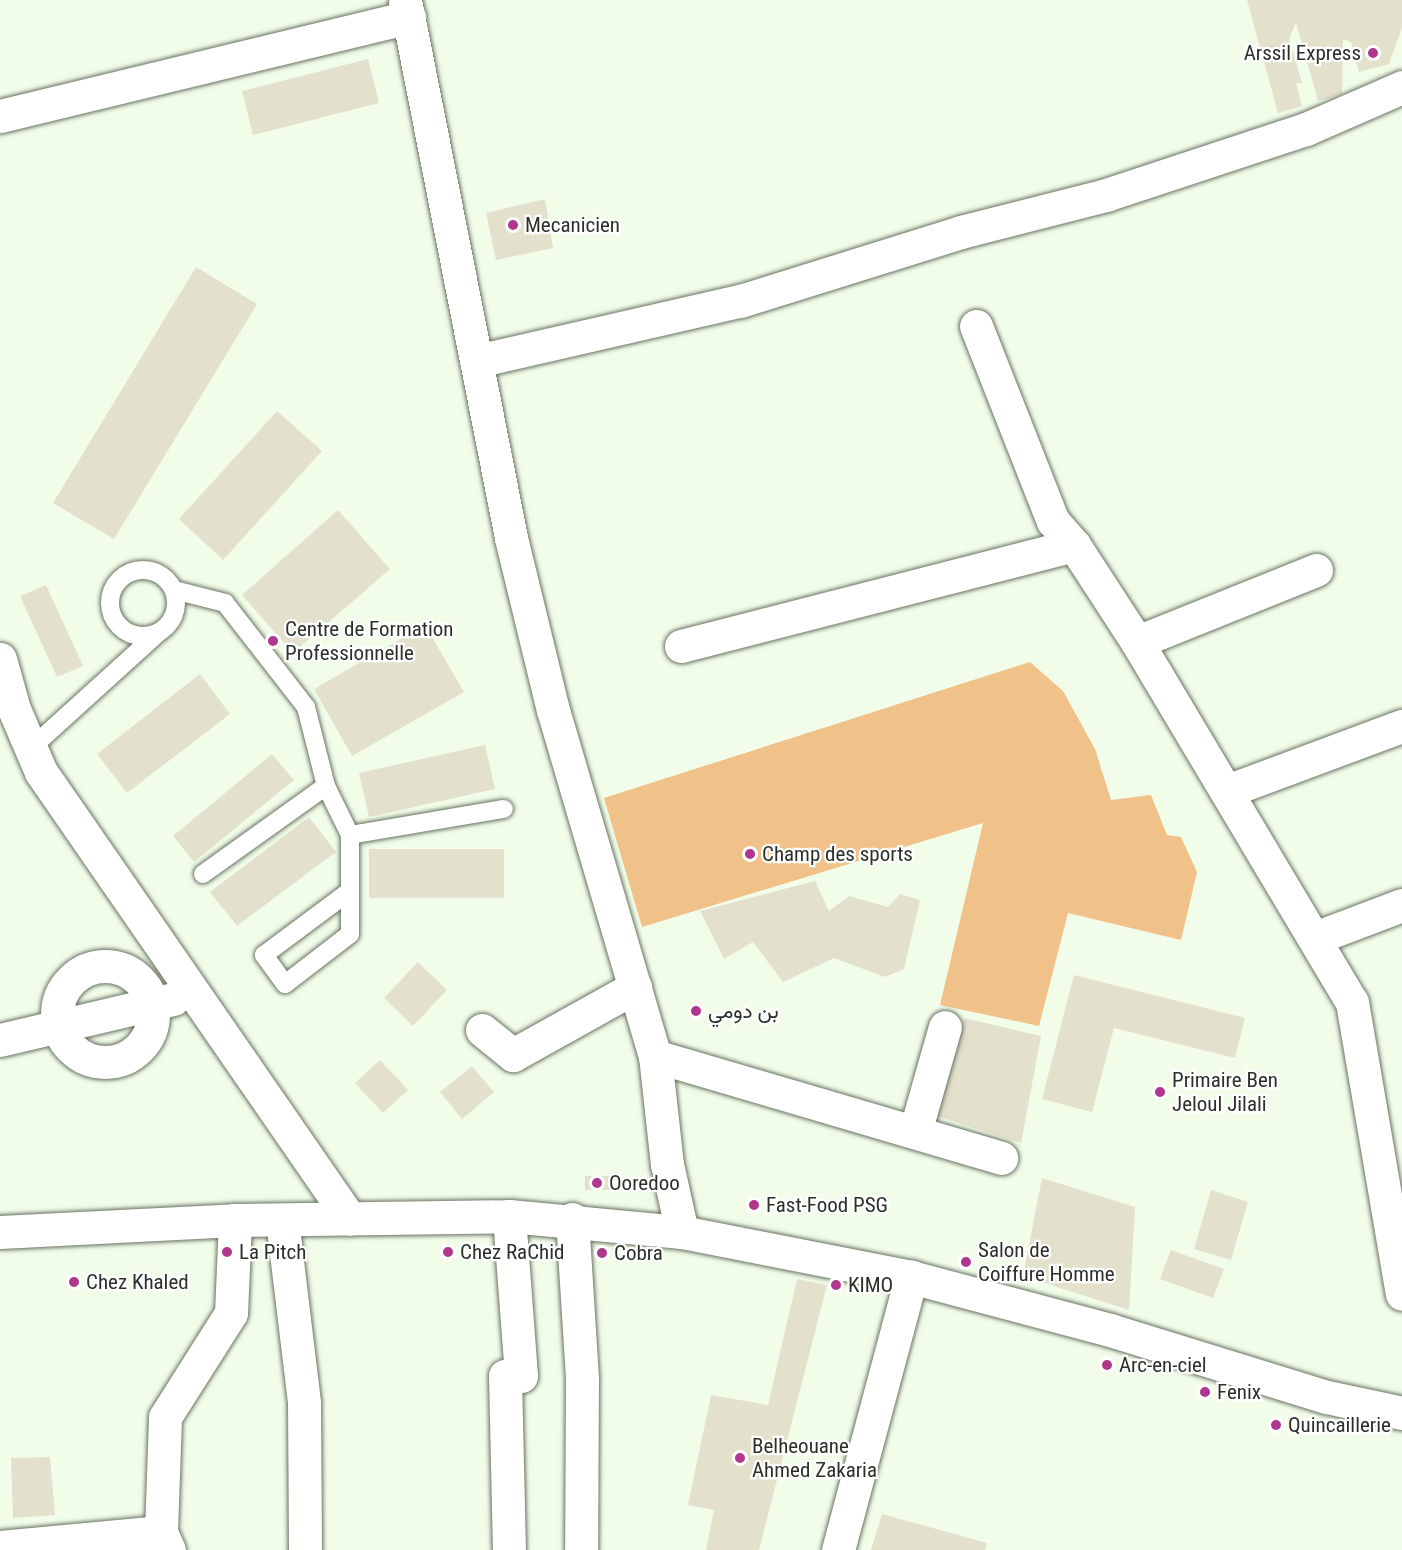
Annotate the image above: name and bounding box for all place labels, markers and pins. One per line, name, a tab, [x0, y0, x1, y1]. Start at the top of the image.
place label: Arssil Express	[1244, 40, 1361, 66]
marker: Arssil Express	[1366, 46, 1380, 60]
place label: Mecanicien	[525, 212, 620, 238]
marker: Mecanicien	[506, 218, 520, 232]
place label: Centre de Formation Professionnelle	[285, 616, 454, 666]
marker: Centre de Formation Professionnelle	[266, 634, 280, 648]
place label: Champ des sports	[762, 841, 913, 867]
marker: Champ des sports	[743, 847, 757, 861]
place label: بن دومي	[708, 998, 779, 1024]
marker: بن دومي	[689, 1004, 703, 1018]
place label: Primaire Ben Jeloul Jilali	[1172, 1067, 1278, 1117]
marker: Primaire Ben Jeloul Jilali	[1153, 1085, 1167, 1099]
place label: Ooredoo	[609, 1170, 680, 1196]
marker: Ooredoo	[590, 1176, 604, 1190]
place label: Fast-Food PSG	[766, 1192, 888, 1218]
marker: Fast-Food PSG	[747, 1198, 761, 1212]
place label: Salon de Coiffure Homme	[978, 1237, 1115, 1287]
place label: La Pitch	[239, 1239, 306, 1265]
place label: Chez RaChid	[460, 1239, 564, 1265]
place label: Cobra	[614, 1240, 663, 1266]
marker: La Pitch	[220, 1245, 234, 1259]
marker: Chez RaChid	[441, 1245, 455, 1259]
marker: Cobra	[595, 1246, 609, 1260]
marker: Salon de Coiffure Homme	[959, 1255, 973, 1269]
place label: Chez Khaled	[86, 1269, 189, 1295]
place label: KIMO	[848, 1272, 893, 1298]
marker: Chez Khaled	[67, 1275, 81, 1289]
marker: KIMO	[829, 1278, 843, 1292]
place label: Arc-en-ciel	[1119, 1352, 1207, 1378]
marker: Arc-en-ciel	[1100, 1358, 1114, 1372]
place label: Fenix	[1217, 1379, 1261, 1405]
marker: Fenix	[1198, 1385, 1212, 1399]
place label: Quincaillerie	[1288, 1412, 1391, 1438]
marker: Quincaillerie	[1269, 1418, 1283, 1432]
place label: Belheouane Ahmed Zakaria	[752, 1433, 877, 1483]
marker: Belheouane Ahmed Zakaria	[733, 1451, 747, 1465]

